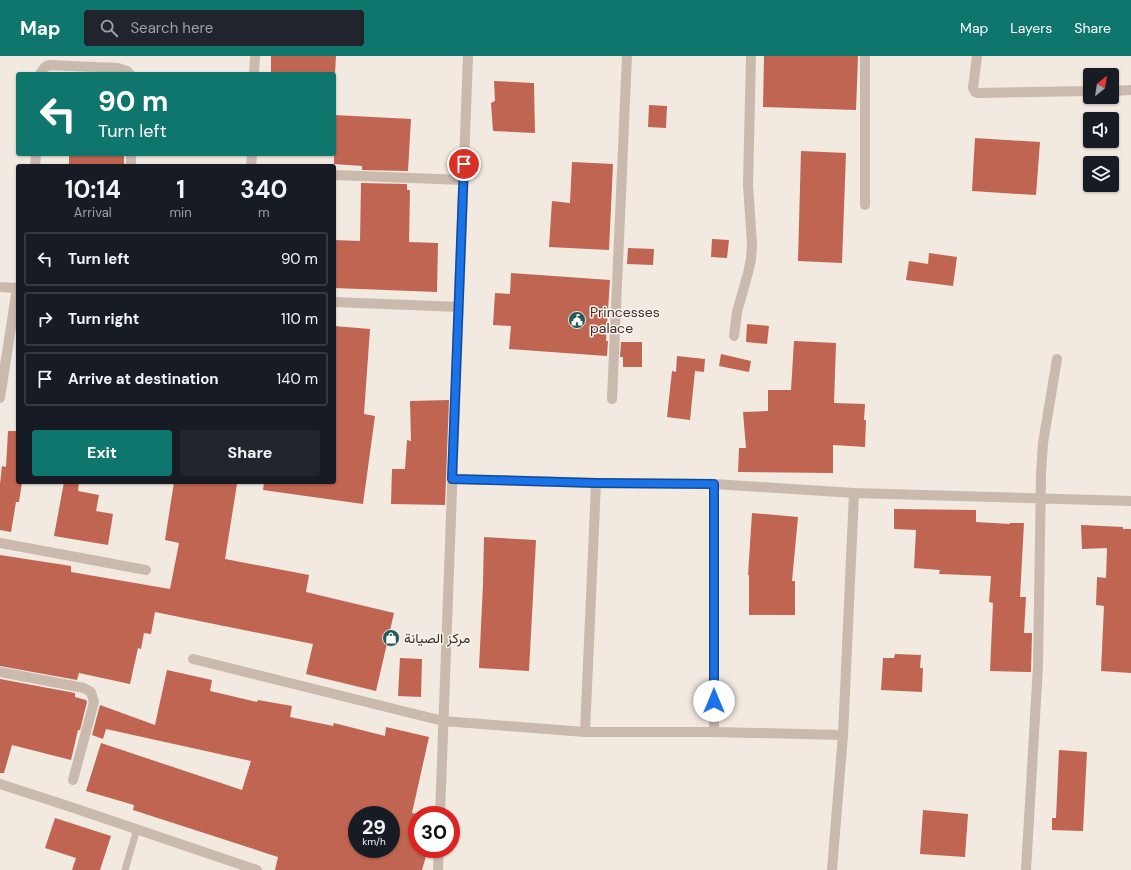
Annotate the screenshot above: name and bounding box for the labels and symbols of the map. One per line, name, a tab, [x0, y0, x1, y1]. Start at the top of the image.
north arrow	[1083, 68, 1119, 104]
pin	[447, 147, 481, 181]
place label: Princesses palace	[590, 303, 660, 337]
public building icon: Princesses palace	[567, 310, 587, 330]
shop icon: مركز الصيانة	[381, 628, 401, 648]
place label: مركز الصيانة	[404, 629, 470, 647]
position arrow	[693, 680, 735, 722]
speed limit sign: 30	[408, 806, 460, 858]

